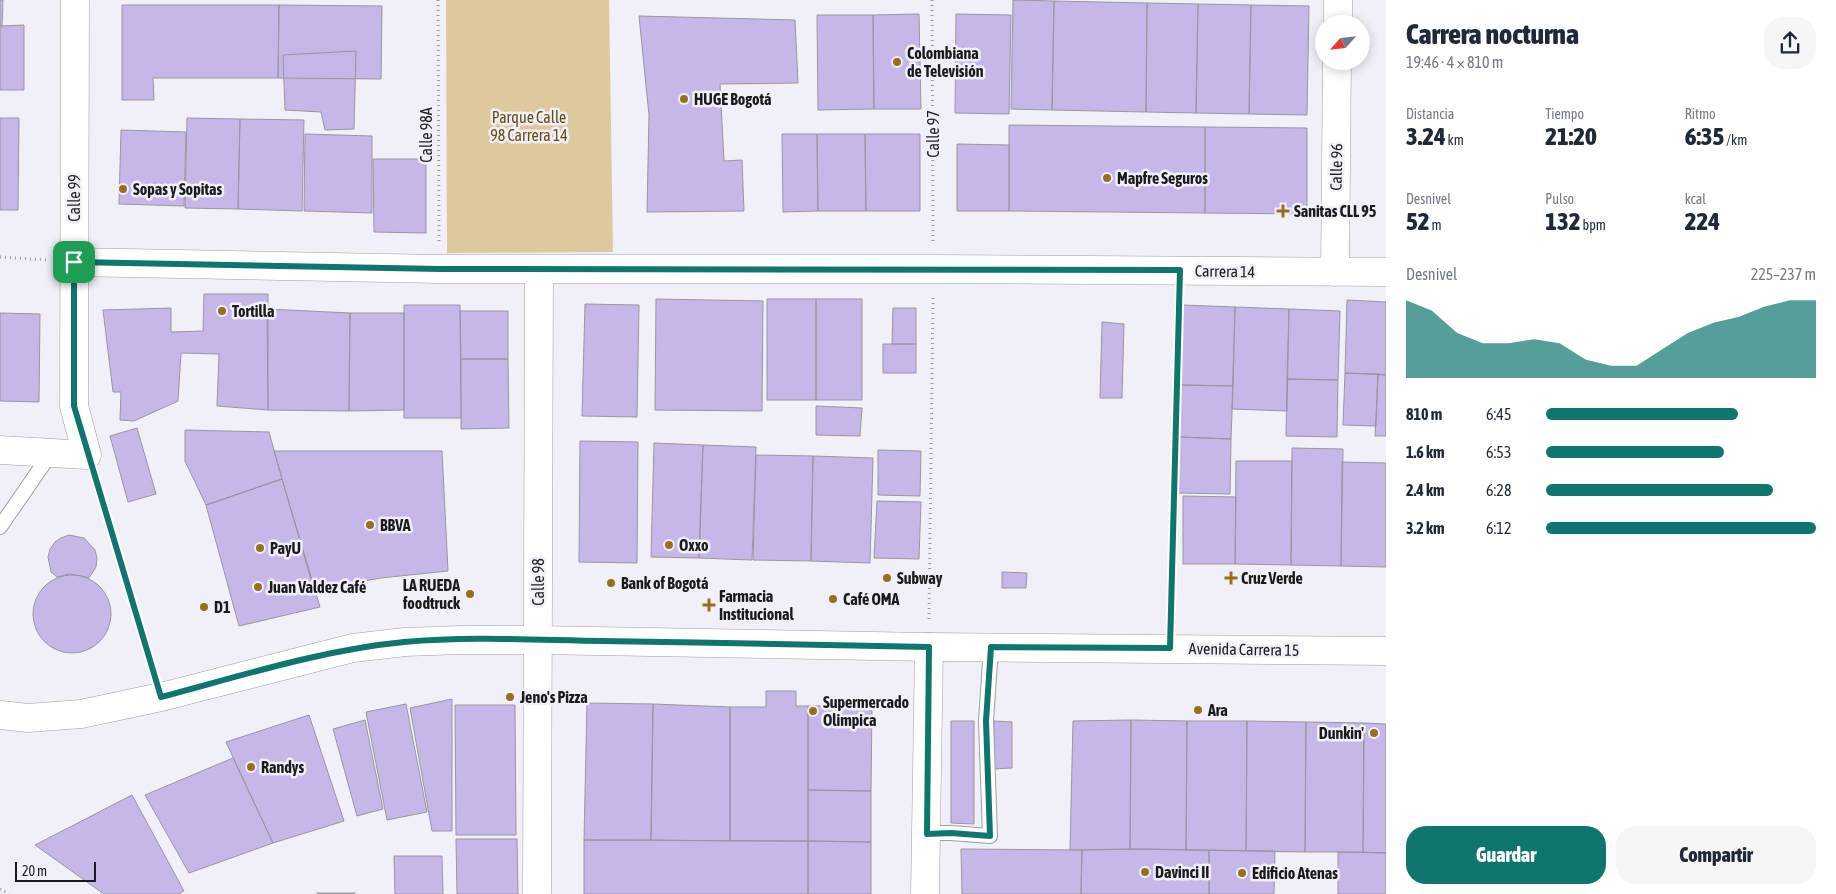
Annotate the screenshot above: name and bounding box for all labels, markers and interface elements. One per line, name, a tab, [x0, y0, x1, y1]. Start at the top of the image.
north arrow	[1315, 15, 1370, 70]
map controls	[1315, 15, 1370, 70]
button: share	[1764, 17, 1816, 69]
text: Carrera nocturna	[1406, 18, 1579, 50]
place label: Colombiana de Televisión	[907, 44, 984, 80]
text: 19:46 · 4 × 810 m	[1406, 53, 1503, 71]
marker: Colombiana de Televisión	[891, 56, 903, 68]
place label: HUGE Bogotá	[694, 90, 771, 108]
marker: HUGE Bogotá	[678, 93, 690, 105]
text: Distancia	[1406, 106, 1454, 122]
text: Tiempo	[1545, 106, 1584, 122]
text: Ritmo	[1685, 106, 1716, 122]
street label: Calle 98A	[417, 107, 435, 163]
park label: Parque Calle 98 Carrera 14	[490, 108, 568, 144]
street label: Calle 97	[924, 110, 942, 158]
text: 3.24	[1406, 122, 1446, 150]
text: 21:20	[1545, 122, 1597, 150]
text: 6:35	[1685, 122, 1724, 150]
text: km	[1446, 132, 1464, 148]
text: /km	[1724, 132, 1747, 148]
street label: Calle 96	[1327, 143, 1345, 191]
place label: Mapfre Seguros	[1117, 169, 1208, 187]
marker: Mapfre Seguros	[1101, 172, 1113, 184]
street label: Calle 99	[65, 174, 83, 222]
place label: Sopas y Sopitas	[133, 180, 222, 198]
marker: Sopas y Sopitas	[117, 183, 129, 195]
text: Desnivel	[1406, 191, 1451, 207]
text: Pulso	[1545, 191, 1574, 207]
text: kcal	[1685, 191, 1706, 207]
place label: Sanitas CLL 95	[1294, 202, 1377, 220]
marker: Sanitas CLL 95	[1276, 204, 1290, 218]
text: 52	[1406, 207, 1430, 235]
text: 132	[1545, 207, 1581, 235]
text: 224	[1685, 207, 1720, 235]
text: m	[1430, 217, 1442, 233]
text: bpm	[1581, 217, 1606, 233]
pin	[53, 241, 95, 283]
icon: arrive	[60, 248, 88, 276]
street label: Carrera 14	[1195, 261, 1255, 281]
text: Desnivel	[1406, 265, 1457, 283]
text: 225–237 m	[1751, 265, 1816, 283]
place label: Tortilla	[232, 302, 274, 320]
marker: Tortilla	[216, 305, 228, 317]
text: 810 m	[1406, 405, 1442, 423]
text: 6:45	[1486, 405, 1511, 423]
text: 1.6 km	[1406, 443, 1445, 461]
text: 6:53	[1486, 443, 1511, 461]
text: 2.4 km	[1406, 481, 1445, 499]
text: 6:28	[1486, 481, 1511, 499]
place label: BBVA	[380, 516, 411, 534]
marker: BBVA	[364, 519, 376, 531]
text: 3.2 km	[1406, 519, 1445, 537]
text: 6:12	[1486, 519, 1511, 537]
place label: Oxxo	[679, 536, 709, 554]
place label: PayU	[270, 539, 301, 557]
marker: Oxxo	[663, 539, 675, 551]
marker: PayU	[254, 542, 266, 554]
street label: Calle 98	[529, 558, 547, 606]
place label: Subway	[897, 569, 943, 587]
place label: Cruz Verde	[1241, 569, 1303, 587]
marker: Subway	[881, 572, 893, 584]
marker: Cruz Verde	[1225, 572, 1237, 584]
place label: Bank of Bogotá	[621, 574, 708, 592]
place label: LA RUEDA foodtruck	[402, 576, 461, 612]
marker: Bank of Bogotá	[605, 577, 617, 589]
place label: Juan Valdez Café	[267, 578, 366, 596]
marker: Juan Valdez Café	[252, 581, 264, 593]
place label: Farmacia Institucional	[719, 587, 794, 623]
marker: LA RUEDA foodtruck	[464, 588, 476, 600]
place label: Café OMA	[843, 590, 900, 608]
marker: Café OMA	[827, 593, 839, 605]
place label: D1	[214, 598, 231, 616]
marker: Farmacia Institucional	[703, 599, 715, 611]
marker: D1	[198, 601, 210, 613]
street label: Avenida Carrera 15	[1189, 639, 1299, 659]
place label: Jeno's Pizza	[519, 688, 588, 706]
marker: Jeno's Pizza	[504, 691, 516, 703]
place label: Supermercado Olimpica	[823, 693, 909, 729]
place label: Ara	[1207, 701, 1228, 719]
marker: Ara	[1192, 704, 1204, 716]
marker: Supermercado Olimpica	[807, 705, 819, 717]
place label: Dunkin'	[1319, 724, 1364, 742]
marker: Dunkin'	[1368, 727, 1380, 739]
place label: Randys	[261, 758, 304, 776]
marker: Randys	[245, 761, 257, 773]
button: Guardar	[1406, 826, 1606, 884]
button: Compartir	[1616, 826, 1816, 884]
scale bar	[15, 859, 96, 882]
text: 20 m	[22, 863, 47, 879]
place label: Davinci II	[1155, 863, 1209, 881]
place label: Edificio Atenas	[1252, 864, 1338, 882]
marker: Davinci II	[1139, 866, 1151, 878]
marker: Edificio Atenas	[1236, 867, 1248, 879]

